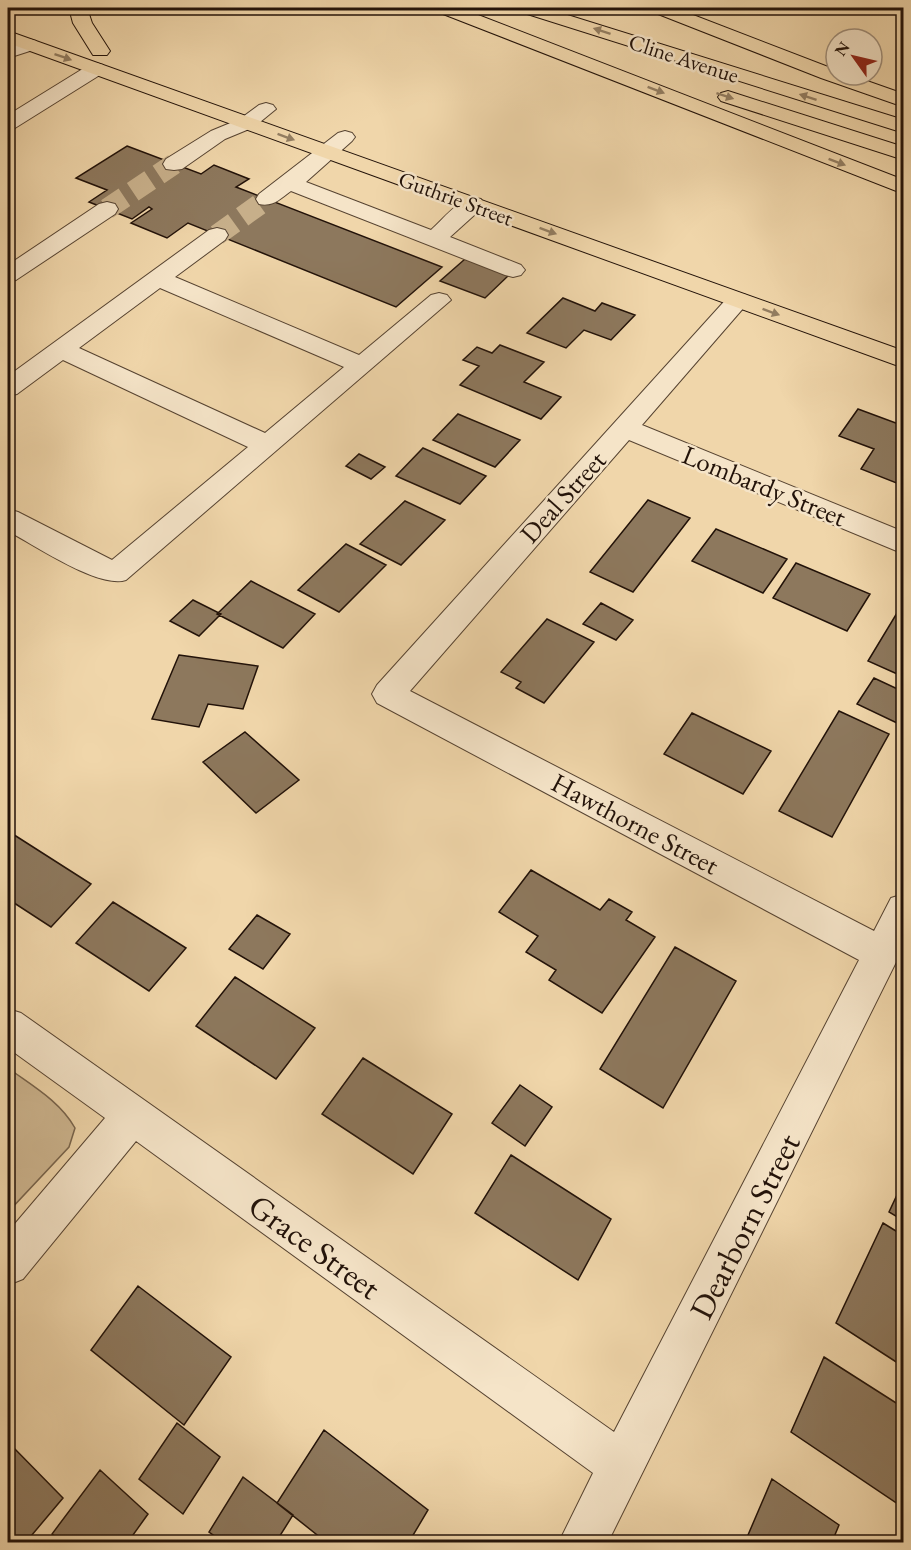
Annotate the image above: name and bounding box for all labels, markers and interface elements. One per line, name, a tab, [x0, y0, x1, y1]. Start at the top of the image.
one-way arrow	[593, 26, 611, 35]
street label: Cline Avenue	[625, 27, 743, 90]
north arrow	[824, 27, 884, 87]
text: N	[830, 38, 854, 60]
one-way arrow	[54, 53, 72, 63]
one-way arrow	[647, 86, 665, 96]
one-way arrow	[799, 91, 817, 101]
one-way arrow	[716, 92, 734, 102]
one-way arrow	[277, 132, 295, 142]
one-way arrow	[828, 158, 846, 167]
street label: Guthrie Street	[395, 164, 517, 233]
one-way arrow	[539, 227, 557, 237]
one-way arrow	[762, 307, 780, 317]
street label: Lombardy Street	[677, 437, 852, 534]
street label: Deal Street	[512, 443, 614, 550]
street label: Hawthorne Street	[545, 765, 726, 883]
street label: Dearborn Street	[679, 1126, 810, 1326]
street label: Grace Street	[240, 1184, 390, 1309]

